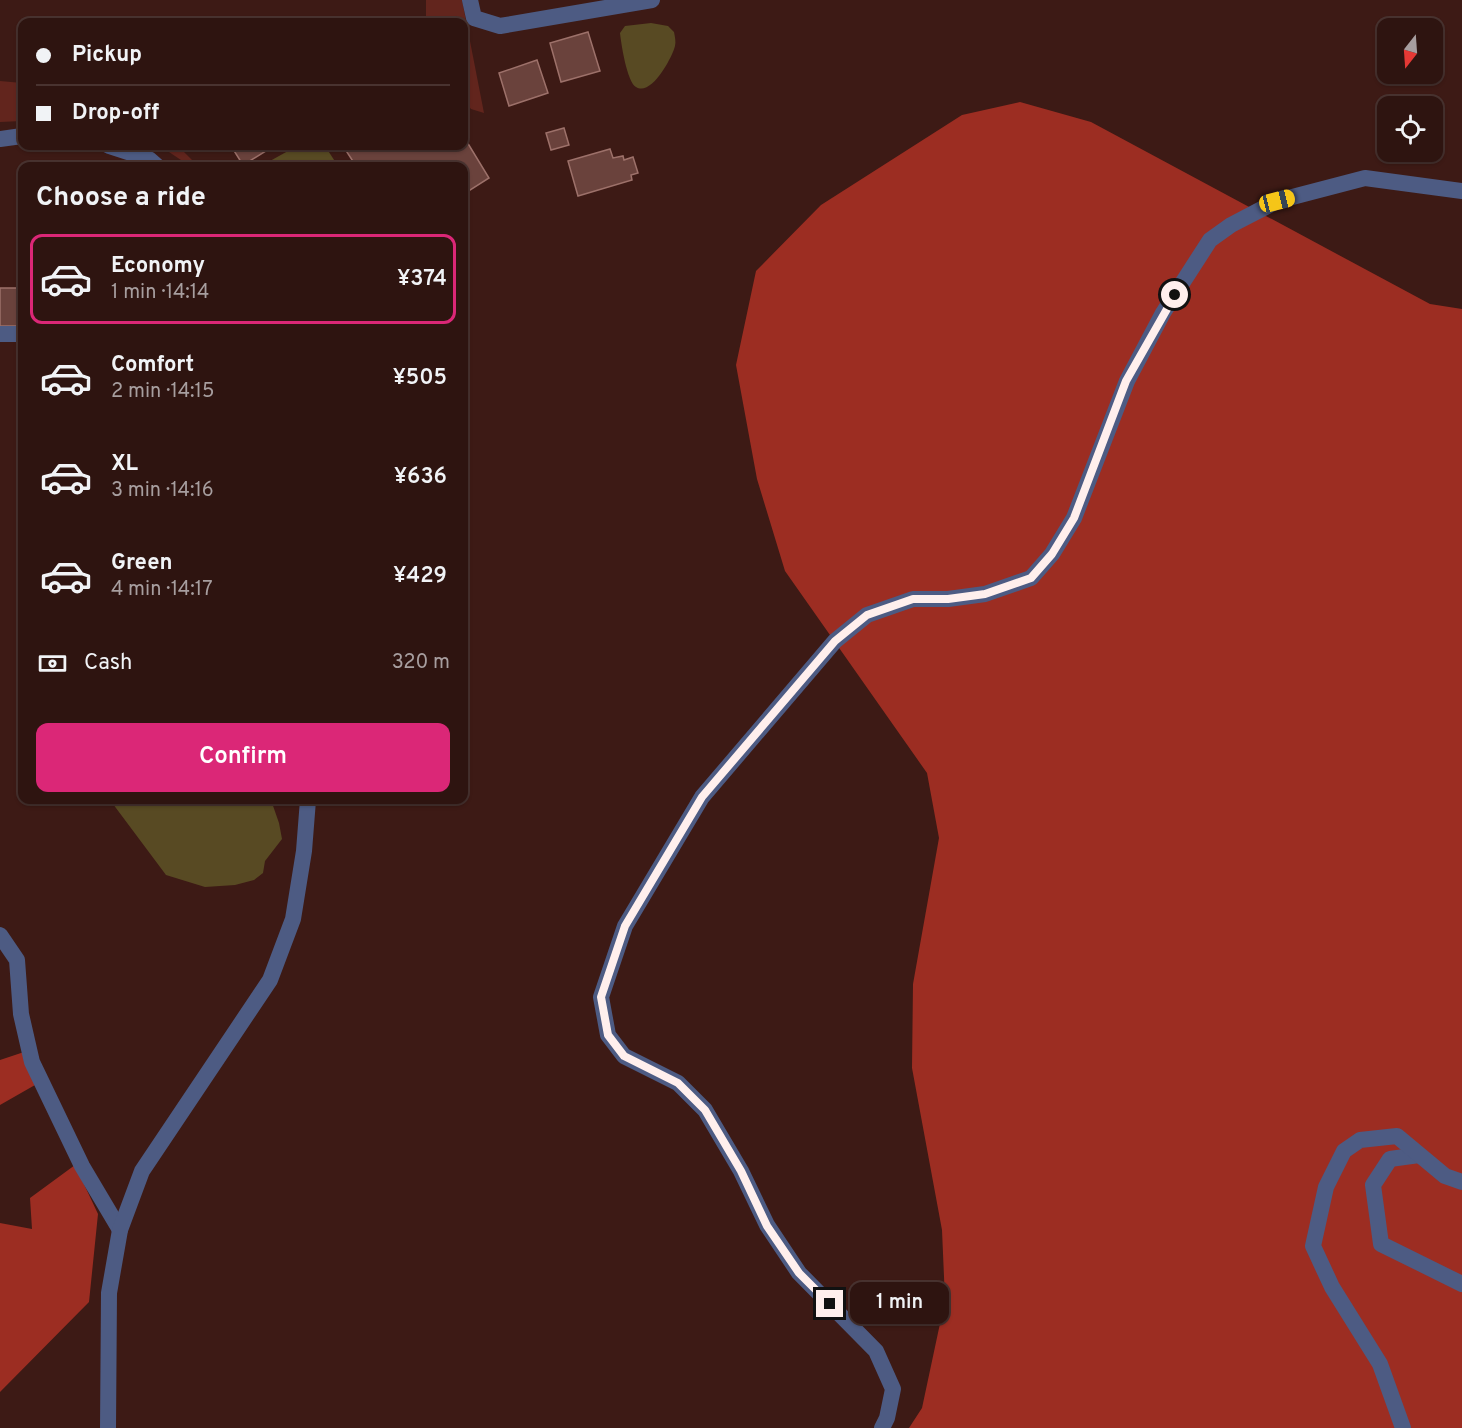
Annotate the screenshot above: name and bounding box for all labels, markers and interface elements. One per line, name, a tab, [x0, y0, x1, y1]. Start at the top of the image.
north arrow	[1377, 18, 1443, 84]
map controls	[1377, 18, 1443, 162]
text: Pickup	[72, 42, 142, 69]
button: locate	[1377, 96, 1443, 162]
text: Drop-off	[72, 100, 159, 127]
text: Choose a ride	[36, 181, 206, 215]
car	[1257, 188, 1297, 214]
icon: car	[39, 252, 93, 306]
text: Economy	[111, 253, 205, 280]
text: ¥374	[397, 266, 447, 293]
text: 1 min · 14:14	[111, 280, 209, 306]
route start	[1161, 281, 1188, 308]
icon: car	[39, 351, 93, 405]
text: Comfort	[111, 352, 194, 379]
text: ¥505	[393, 365, 447, 392]
text: 2 min · 14:15	[111, 379, 214, 405]
icon: car	[39, 450, 93, 504]
text: XL	[111, 451, 138, 478]
text: ¥636	[394, 464, 447, 491]
text: 3 min · 14:16	[111, 478, 214, 504]
icon: car	[39, 549, 93, 603]
text: Green	[111, 550, 173, 577]
text: ¥429	[393, 563, 447, 590]
text: 4 min · 14:17	[111, 577, 213, 603]
icon: cash	[36, 647, 69, 680]
text: Cash	[84, 650, 133, 677]
text: 320 m	[392, 650, 450, 676]
button: Confirm	[36, 723, 450, 792]
callout: 1 min	[851, 1283, 950, 1325]
route end	[816, 1290, 843, 1317]
text: 1 min	[876, 1290, 923, 1316]

